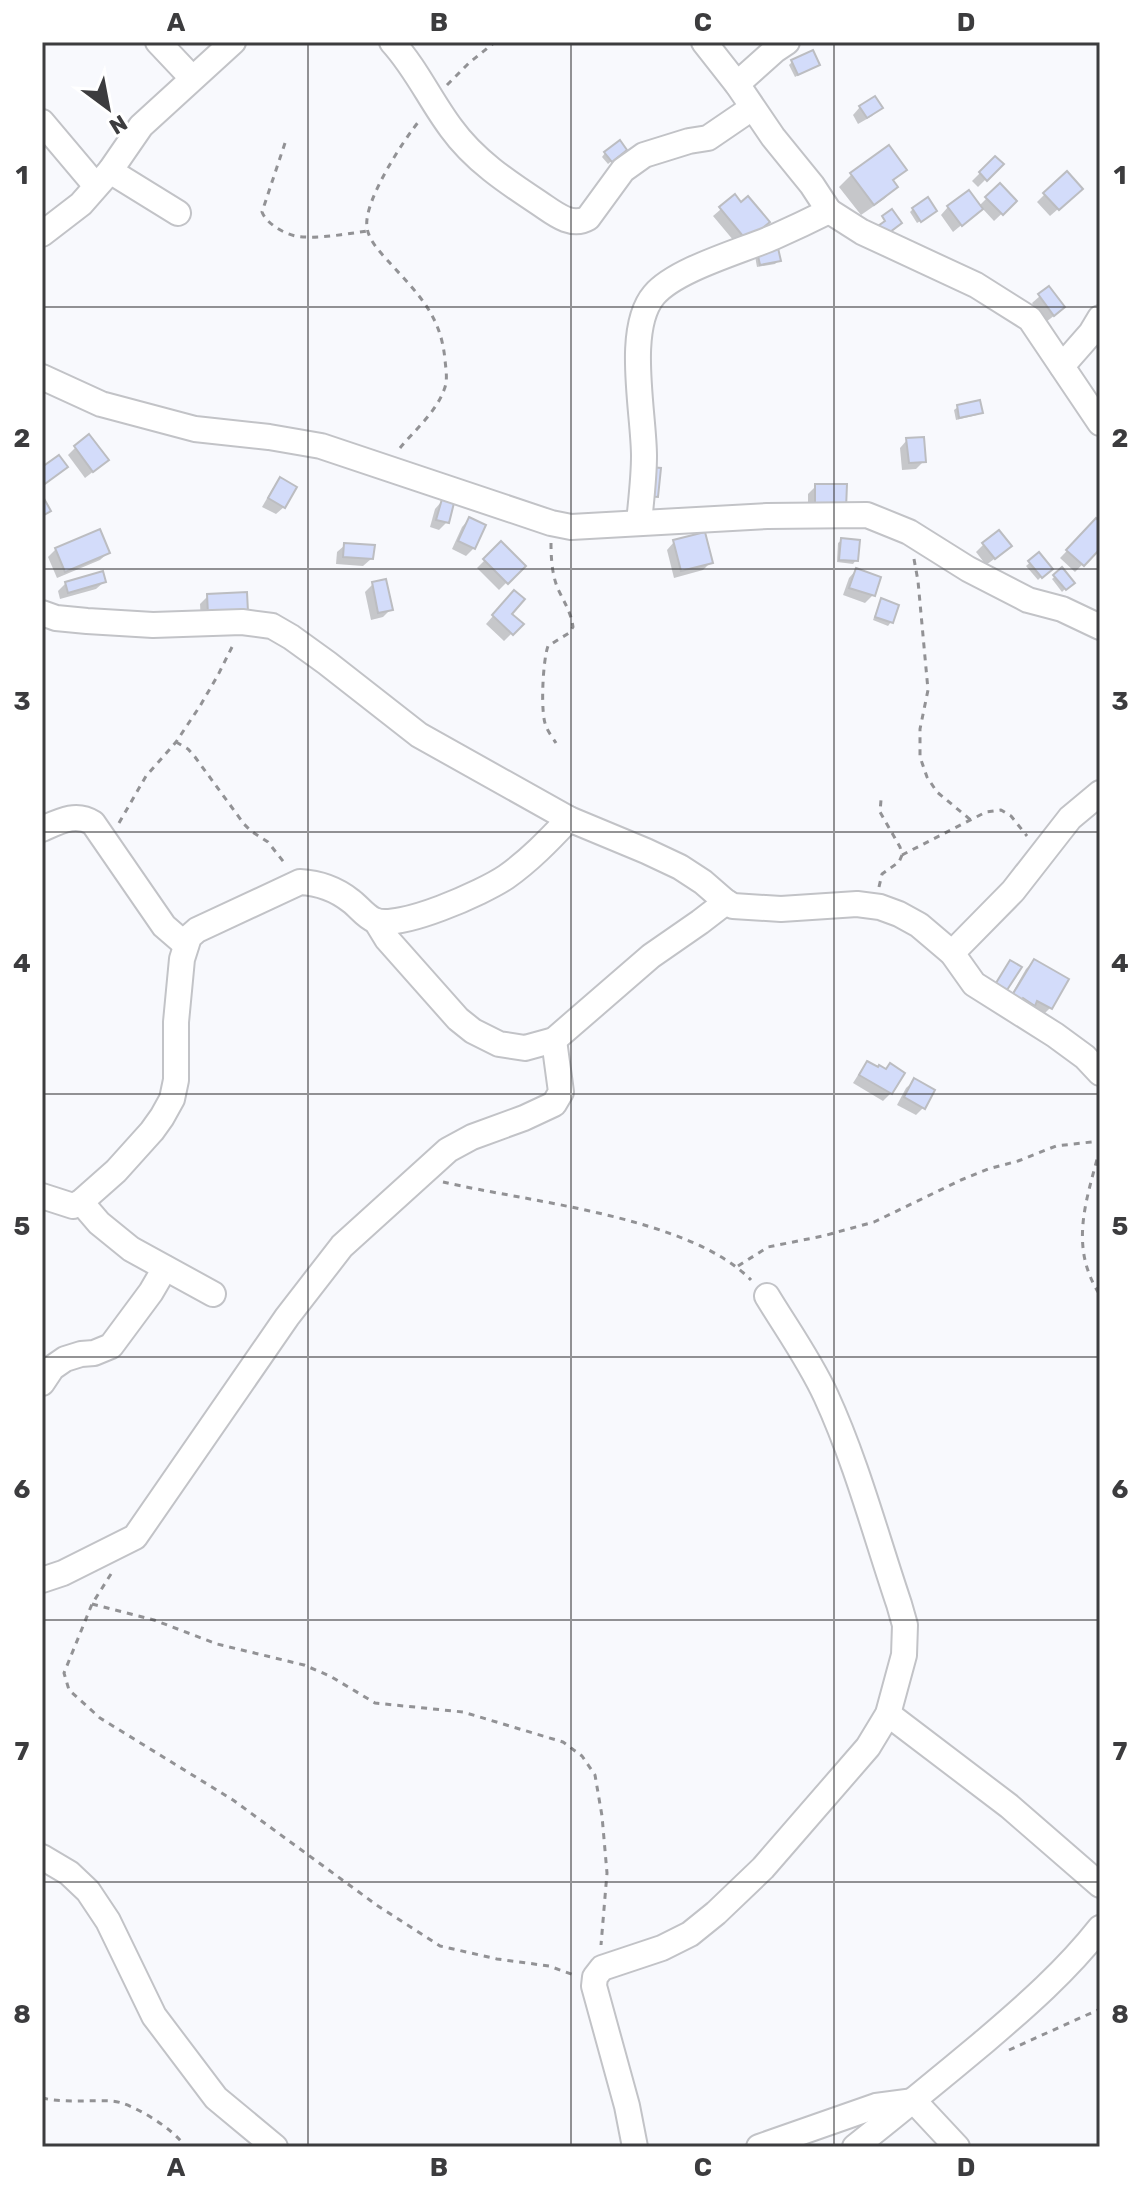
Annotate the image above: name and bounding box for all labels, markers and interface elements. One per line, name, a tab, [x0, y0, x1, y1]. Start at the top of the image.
text: A	[167, 7, 186, 38]
text: B	[430, 7, 448, 38]
text: C	[694, 7, 712, 38]
text: D	[957, 7, 975, 38]
north arrow	[68, 68, 148, 148]
text: N	[104, 109, 132, 140]
text: 1	[16, 160, 28, 191]
text: 1	[1114, 160, 1126, 191]
text: 2	[14, 423, 30, 454]
text: 2	[1112, 423, 1128, 454]
text: 3	[13, 686, 31, 717]
text: 3	[1111, 686, 1129, 717]
text: 4	[13, 948, 31, 979]
text: 4	[1111, 948, 1129, 979]
text: 5	[14, 1211, 30, 1242]
text: 5	[1112, 1211, 1128, 1242]
text: 6	[14, 1474, 31, 1505]
text: 6	[1112, 1474, 1129, 1505]
text: 7	[15, 1736, 30, 1767]
text: 7	[1113, 1736, 1128, 1767]
text: 8	[13, 1999, 31, 2030]
text: 8	[1111, 1999, 1129, 2030]
text: A	[167, 2152, 186, 2183]
text: B	[430, 2152, 448, 2183]
text: C	[694, 2152, 712, 2183]
text: D	[957, 2152, 975, 2183]

